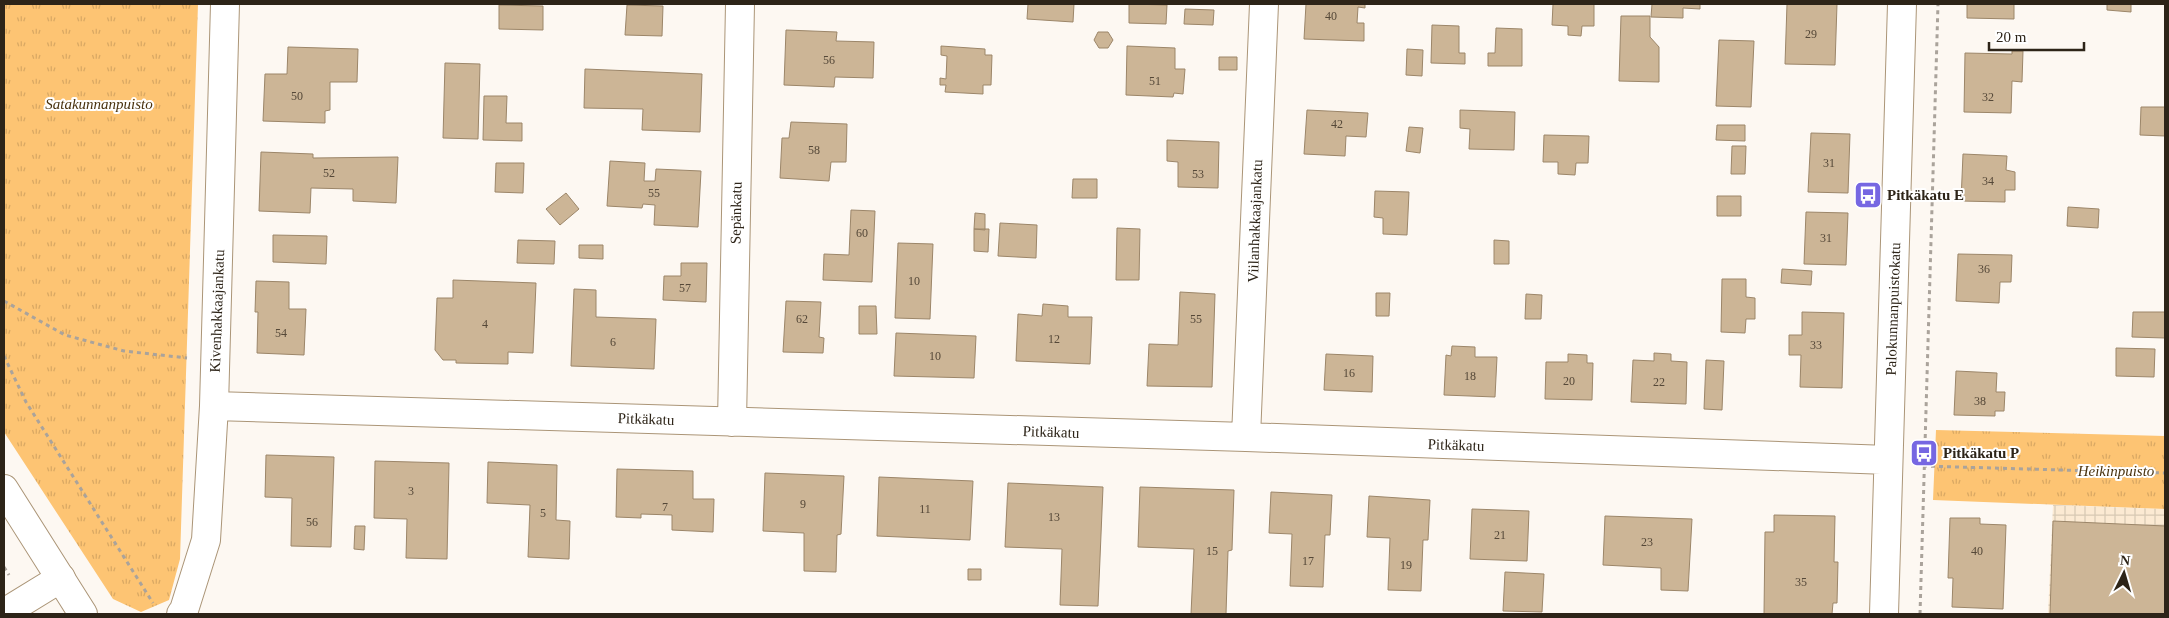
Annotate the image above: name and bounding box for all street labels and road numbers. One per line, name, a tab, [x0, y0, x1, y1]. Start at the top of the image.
street label: Viilanhakkaajankatu	[1245, 159, 1265, 283]
street label: Sepänkatu	[727, 181, 745, 244]
street label: Palokunnanpuistokatu	[1883, 242, 1903, 376]
street label: Kivenhakkaajankatu	[207, 249, 227, 373]
street label: Pitkäkatu	[617, 410, 675, 428]
street label: Pitkäkatu	[1022, 423, 1080, 441]
street label: Pitkäkatu	[1427, 436, 1485, 454]

